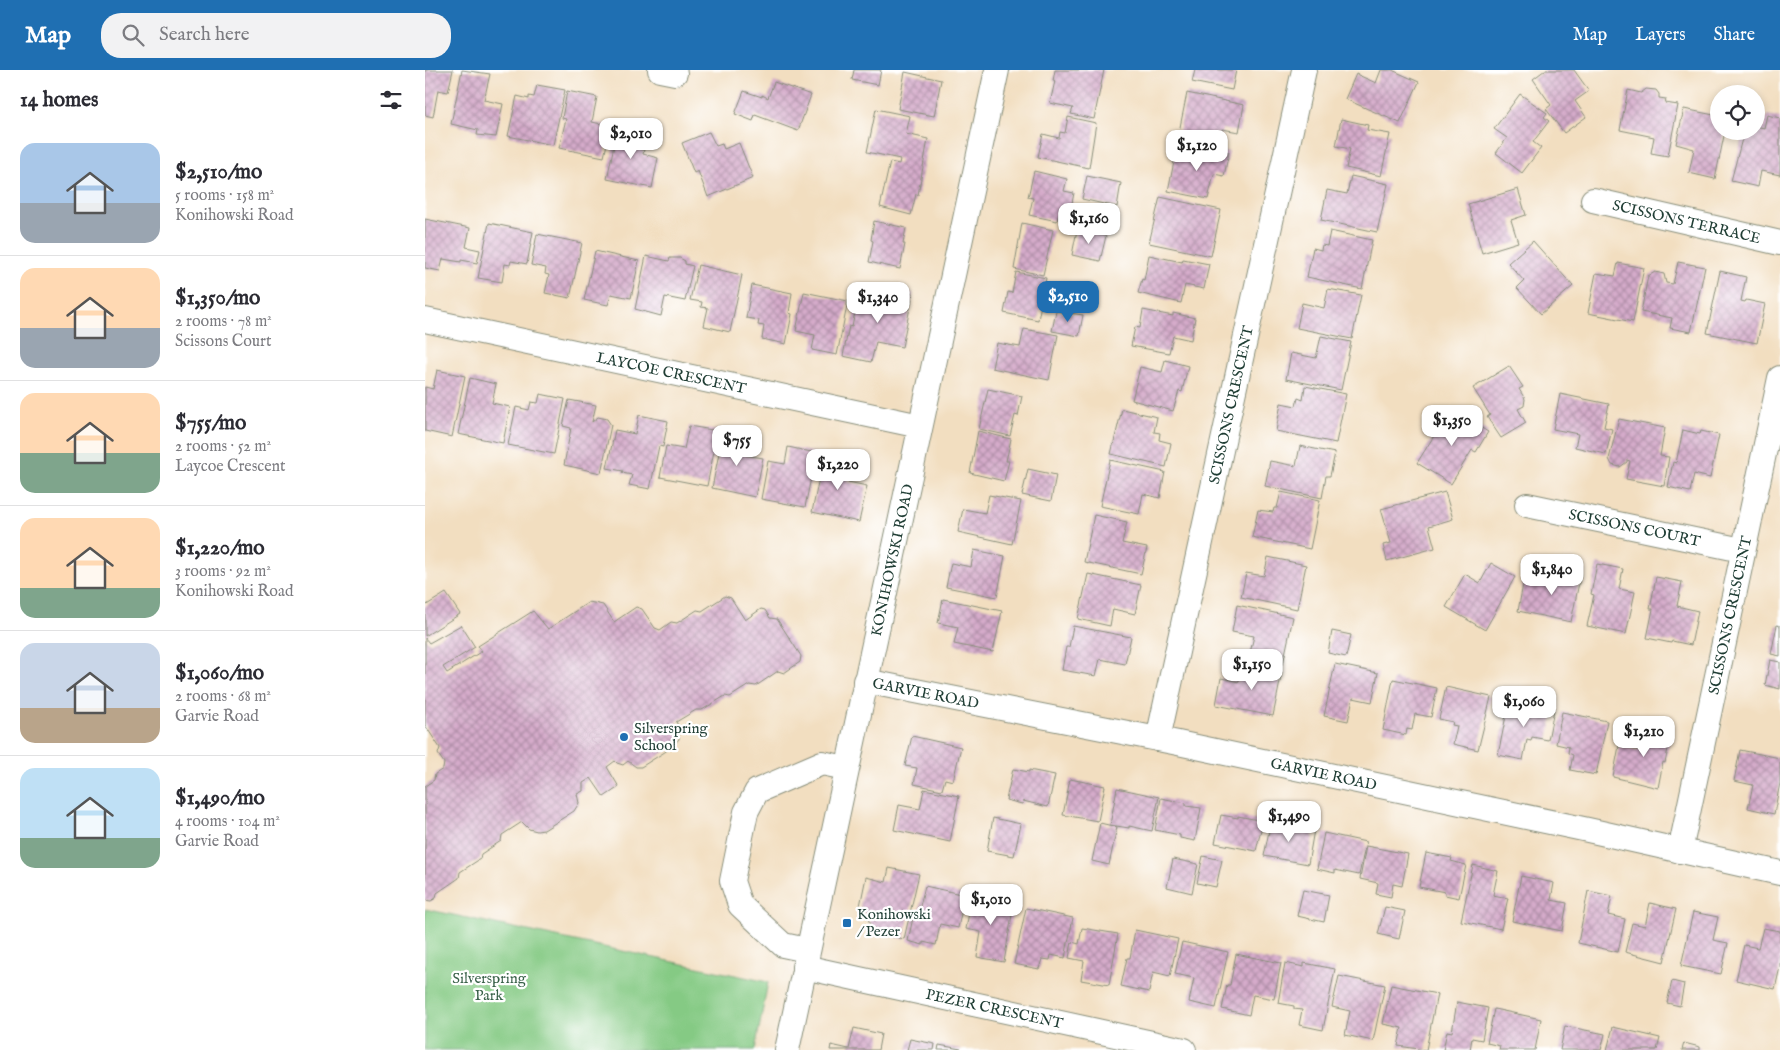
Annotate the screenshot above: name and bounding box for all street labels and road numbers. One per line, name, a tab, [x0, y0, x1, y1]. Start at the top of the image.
street label: SCISSONS TERRACE	[1611, 196, 1762, 248]
street label: SCISSONS CRESCENT	[1205, 324, 1258, 486]
street label: LAYCOE CRESCENT	[595, 348, 748, 399]
street label: KONIHOWSKI ROAD	[867, 482, 918, 638]
street label: SCISSONS COURT	[1567, 505, 1702, 551]
street label: SCISSONS CRESCENT	[1704, 534, 1756, 696]
street label: GARVIE ROAD	[871, 674, 981, 713]
street label: GARVIE ROAD	[1269, 754, 1378, 795]
street label: PEZER CRESCENT	[924, 985, 1065, 1033]

